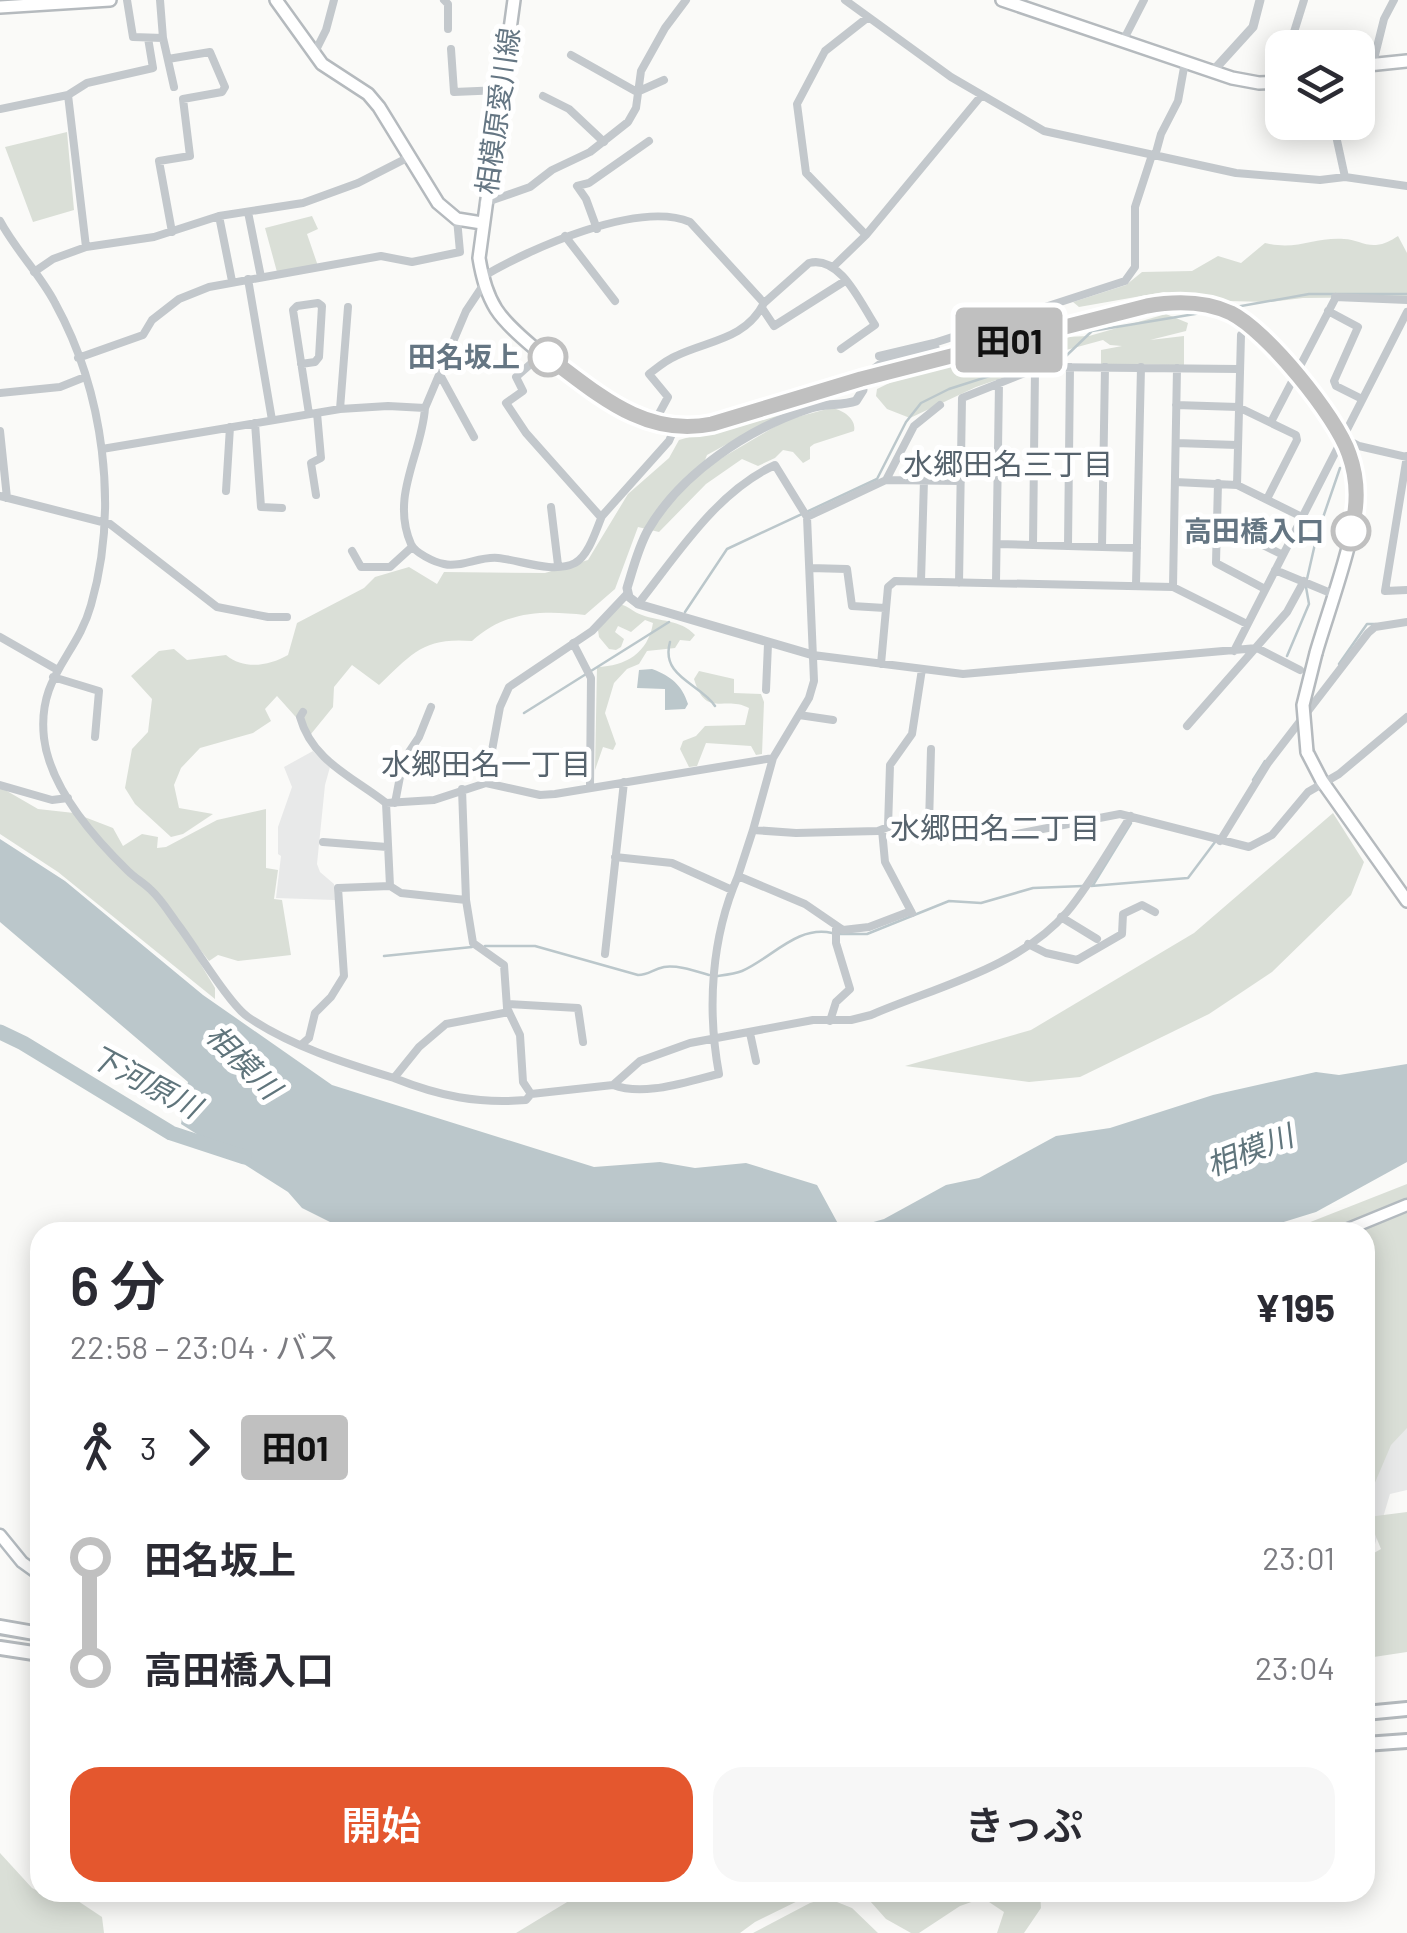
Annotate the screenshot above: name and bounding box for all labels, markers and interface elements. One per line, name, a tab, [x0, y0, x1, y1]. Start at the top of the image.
street label: 相模原愛川線	[468, 25, 526, 196]
map controls	[1265, 30, 1375, 140]
button: layers	[1265, 30, 1375, 140]
line badge: 田01	[952, 308, 1066, 372]
text: 田01	[976, 319, 1042, 361]
marker: 田名坂上	[529, 338, 567, 376]
place label: 田名坂上	[408, 339, 520, 373]
district label: 水郷田名三丁目	[903, 445, 1113, 481]
marker: 高田橋入口	[1332, 512, 1370, 550]
place label: 高田橋入口	[1184, 513, 1324, 547]
district label: 水郷田名一丁目	[381, 745, 591, 781]
district label: 水郷田名二丁目	[890, 809, 1100, 845]
water label: 相模川	[200, 1016, 291, 1107]
water label: 下河原川	[85, 1036, 210, 1126]
water label: 相模川	[1201, 1115, 1301, 1182]
text: 6 分	[70, 1251, 165, 1317]
text: ¥195	[1255, 1284, 1335, 1330]
text: 22:58 – 23:04 · バス	[70, 1327, 339, 1365]
icon: walk	[70, 1420, 125, 1475]
icon: forward	[171, 1420, 226, 1475]
text: 田01	[261, 1426, 328, 1468]
text: 3	[140, 1428, 156, 1466]
text: 田名坂上	[144, 1536, 296, 1582]
text: 23:01	[1262, 1538, 1335, 1576]
text: 高田橋入口	[144, 1646, 334, 1692]
text: 23:04	[1255, 1648, 1335, 1686]
button: 開始	[70, 1767, 693, 1882]
button: きっぷ	[713, 1767, 1335, 1882]

